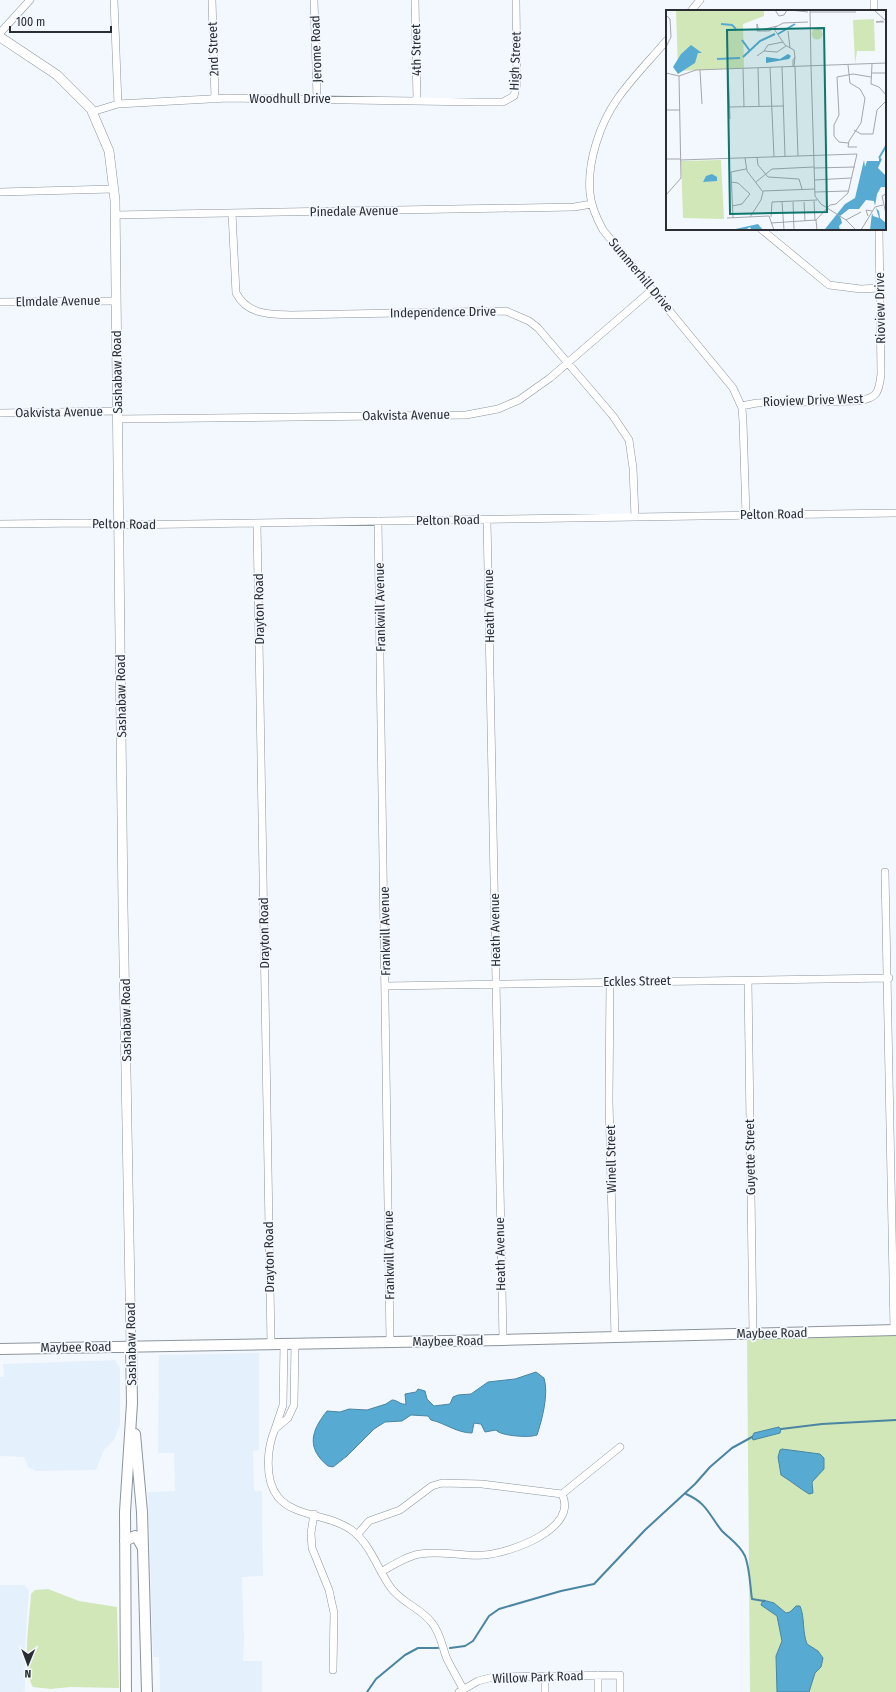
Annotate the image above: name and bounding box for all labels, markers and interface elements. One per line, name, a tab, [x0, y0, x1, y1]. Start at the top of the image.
scale bar	[10, 8, 111, 34]
inset map	[666, 10, 886, 230]
text: 100 m	[16, 15, 45, 29]
street label: Jerome Road	[307, 15, 325, 83]
street label: 2nd Street	[205, 21, 221, 77]
street label: 4th Street	[408, 23, 424, 76]
street label: High Street	[506, 30, 524, 91]
street label: Woodhull Drive	[249, 91, 331, 106]
street label: Pinedale Avenue	[310, 203, 398, 219]
street label: Summerhill Drive	[606, 235, 676, 315]
street label: Rioview Drive	[872, 272, 888, 344]
street label: Elmdale Avenue	[16, 293, 100, 309]
street label: Independence Drive	[390, 304, 496, 320]
street label: Sashabaw Road	[109, 330, 125, 414]
street label: Rioview Drive West	[762, 391, 864, 409]
street label: Oakvista Avenue	[15, 404, 103, 420]
street label: Oakvista Avenue	[362, 407, 450, 423]
street label: Pelton Road	[740, 506, 804, 522]
street label: Pelton Road	[416, 512, 480, 528]
street label: Pelton Road	[92, 516, 156, 532]
street label: Frankwill Avenue	[372, 562, 388, 652]
street label: Heath Avenue	[481, 569, 497, 643]
street label: Drayton Road	[251, 573, 267, 645]
street label: Sashabaw Road	[113, 654, 129, 738]
street label: Frankwill Avenue	[377, 886, 393, 976]
street label: Heath Avenue	[487, 893, 503, 967]
street label: Drayton Road	[256, 897, 272, 969]
street label: Eckles Street	[603, 973, 672, 989]
street label: Sashabaw Road	[118, 978, 134, 1062]
street label: Guyette Street	[742, 1118, 758, 1195]
street label: Winell Street	[603, 1124, 619, 1193]
street label: Frankwill Avenue	[381, 1210, 397, 1300]
street label: Heath Avenue	[492, 1217, 508, 1291]
street label: Drayton Road	[261, 1221, 277, 1293]
street label: Sashabaw Road	[123, 1302, 139, 1386]
street label: Maybee Road	[736, 1325, 808, 1341]
street label: Maybee Road	[412, 1333, 484, 1349]
street label: Maybee Road	[40, 1339, 112, 1355]
north arrow	[8, 1644, 48, 1684]
text: N	[24, 1667, 31, 1680]
street label: Willow Park Road	[492, 1668, 584, 1686]

